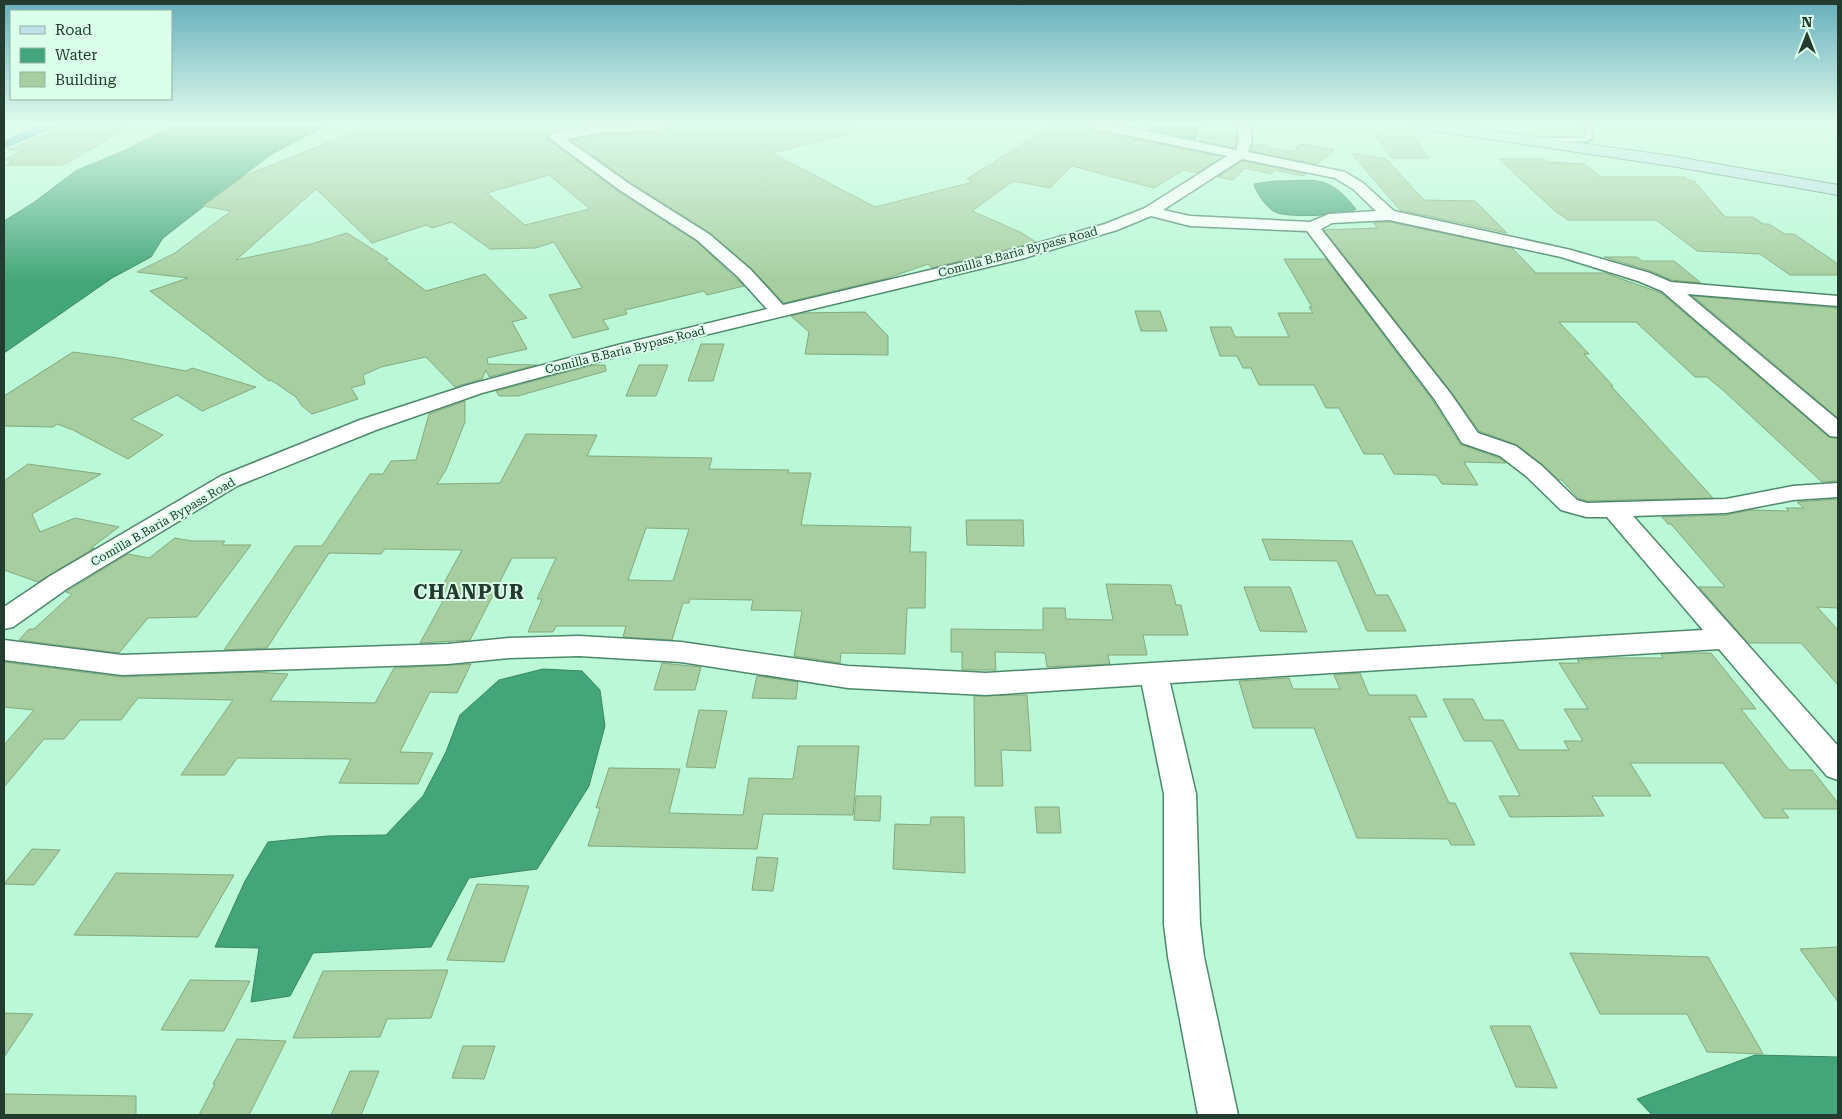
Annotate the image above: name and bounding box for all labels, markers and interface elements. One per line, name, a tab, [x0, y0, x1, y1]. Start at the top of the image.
legend	[10, 10, 172, 100]
north arrow	[1782, 10, 1832, 60]
text: N	[1802, 14, 1813, 30]
text: Road	[55, 21, 92, 39]
text: Water	[55, 46, 97, 64]
text: Building	[55, 71, 117, 89]
street label: Comilla B.Baria Bypass Road	[937, 224, 1100, 280]
street label: Comilla B.Baria Bypass Road	[543, 323, 707, 377]
street label: Comilla B.Baria Bypass Road	[88, 475, 238, 569]
district label: CHANPUR	[413, 580, 525, 604]

